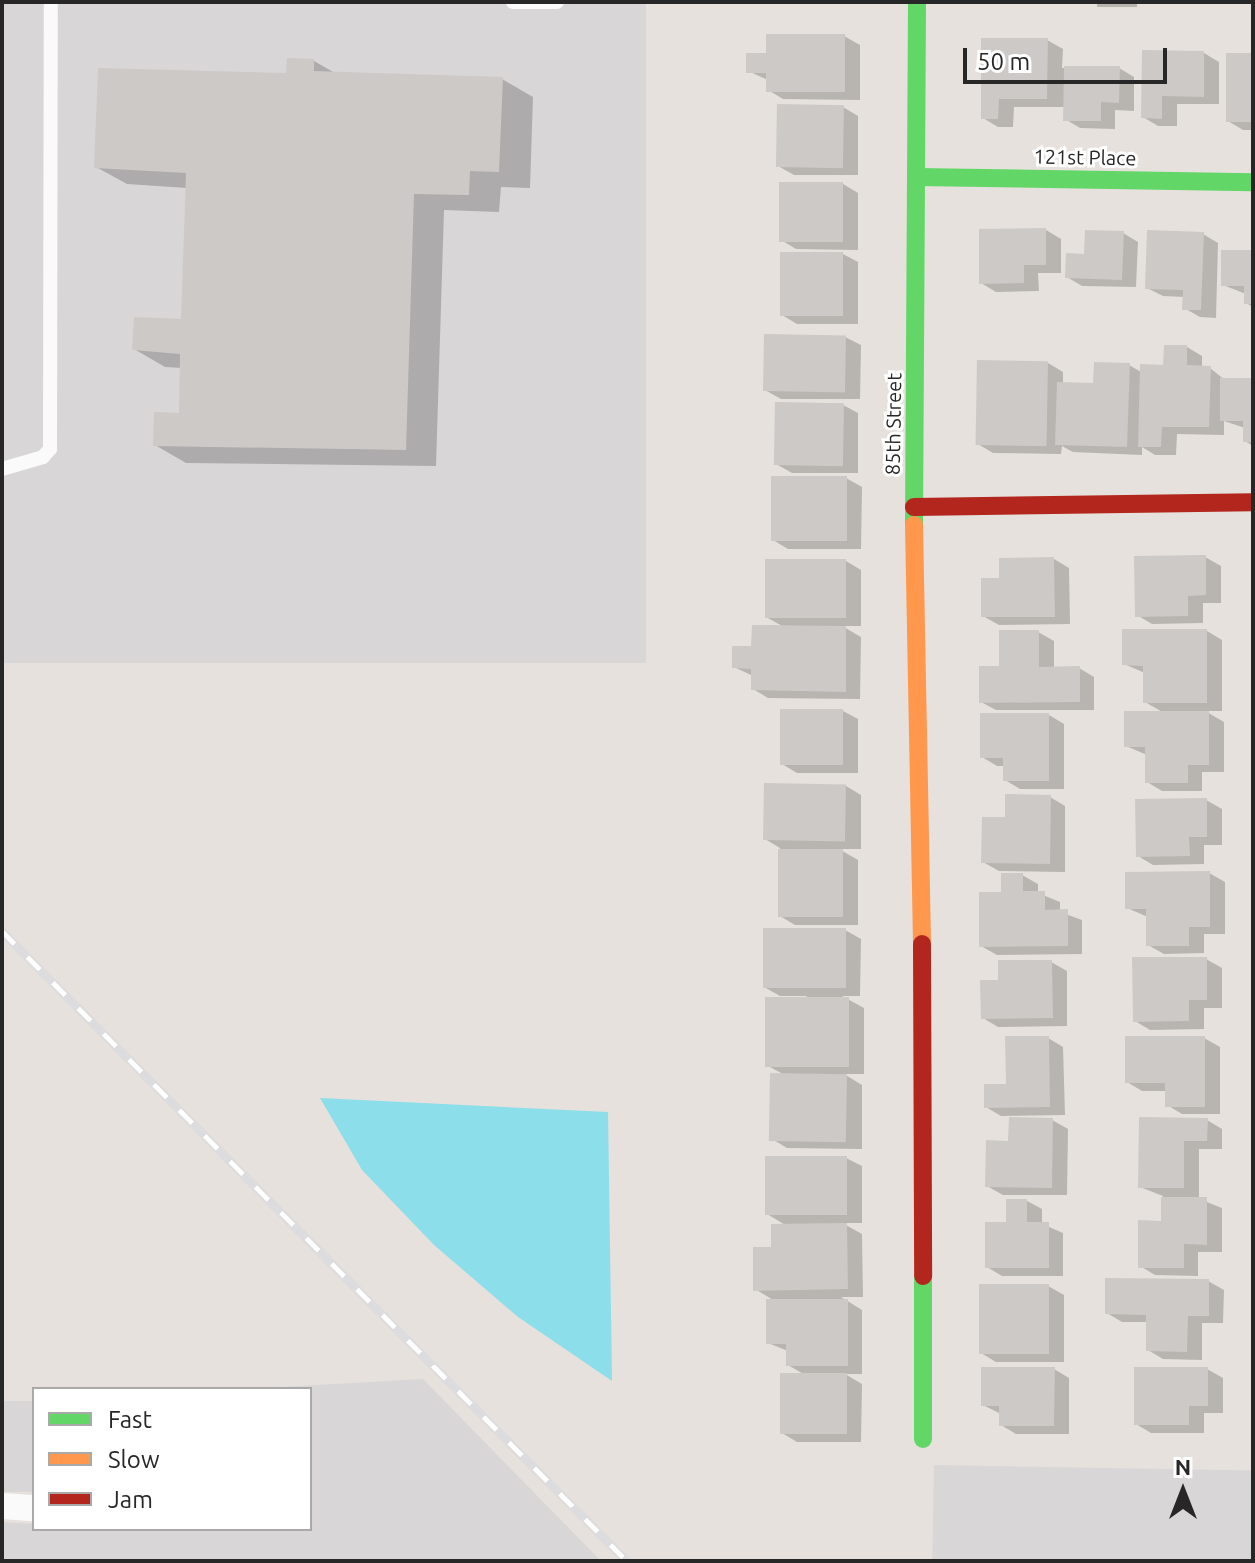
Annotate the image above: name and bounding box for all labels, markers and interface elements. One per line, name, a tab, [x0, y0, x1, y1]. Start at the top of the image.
scale bar	[967, 32, 1171, 82]
text: 50 m	[977, 48, 1030, 75]
street label: 121st Place	[1033, 144, 1137, 170]
street label: 85th Street	[880, 373, 906, 475]
legend	[32, 1387, 312, 1531]
text: Fast	[108, 1406, 152, 1433]
text: Slow	[108, 1446, 160, 1473]
north arrow	[1143, 1451, 1223, 1531]
text: N	[1175, 1454, 1191, 1479]
text: Jam	[108, 1486, 153, 1513]

